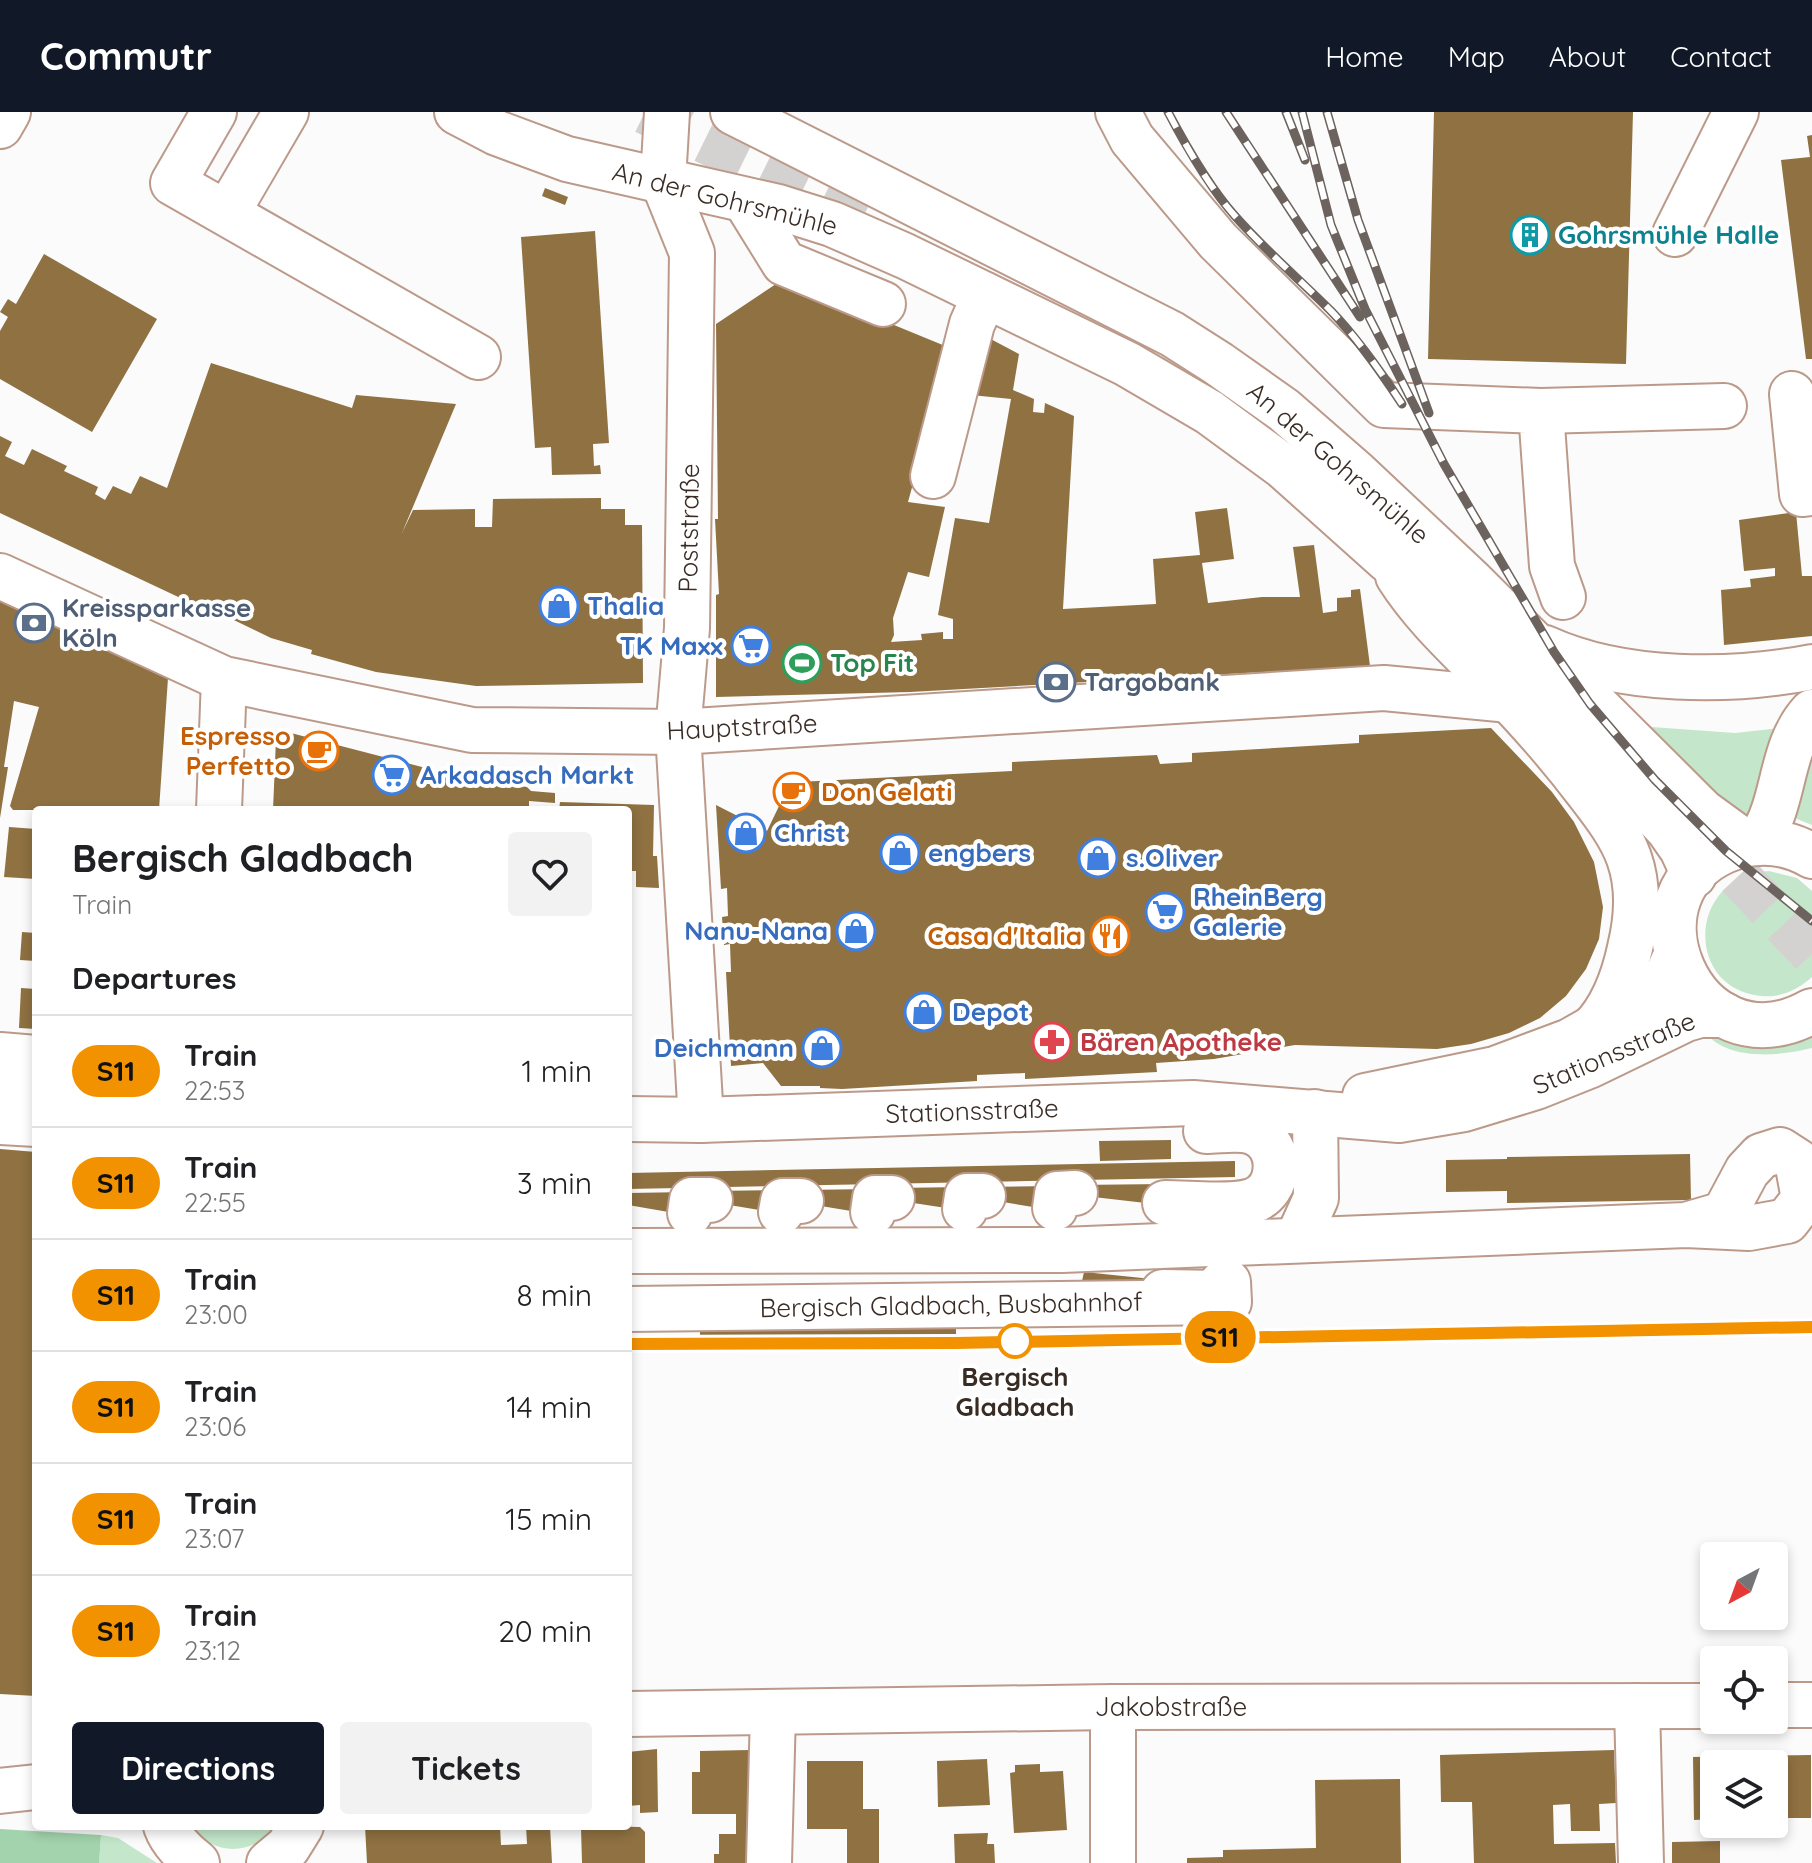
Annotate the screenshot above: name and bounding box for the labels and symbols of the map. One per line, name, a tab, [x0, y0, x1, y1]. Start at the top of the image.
street label: An der Gohrsmühle	[609, 155, 841, 242]
building icon: Gohrsmühle Halle	[1509, 214, 1551, 256]
place label: Gohrsmühle Halle	[1558, 218, 1779, 251]
street label: An der Gohrsmühle	[1240, 374, 1436, 551]
street label: Poststraße	[671, 463, 706, 593]
shop icon: Thalia	[538, 585, 580, 627]
place label: Thalia	[587, 589, 664, 622]
place label: Kreissparkasse Köln	[62, 591, 251, 654]
bank icon: Kreissparkasse Köln	[13, 602, 55, 644]
supermarket icon: TK Maxx	[730, 625, 772, 667]
place label: TK Maxx	[619, 629, 723, 662]
sports icon: Top Fit	[781, 642, 823, 684]
place label: Top Fit	[830, 646, 914, 679]
bank icon: Targobank	[1035, 661, 1077, 703]
place label: Targobank	[1084, 665, 1220, 698]
street label: Hauptstraße	[666, 706, 818, 747]
place label: Espresso Perfetto	[180, 719, 291, 782]
cafe icon: Espresso Perfetto	[298, 730, 340, 772]
supermarket icon: Arkadasch Markt	[371, 754, 413, 796]
place label: Arkadasch Markt	[420, 758, 634, 791]
cafe icon: Don Gelati	[772, 771, 814, 813]
place label: Don Gelati	[821, 775, 952, 808]
shop icon: Christ	[725, 812, 767, 854]
place label: Christ	[774, 816, 846, 849]
shop icon: engbers	[879, 832, 921, 874]
place label: engbers	[928, 836, 1031, 869]
shop icon: s.Oliver	[1077, 837, 1119, 879]
place label: s.Oliver	[1126, 841, 1219, 874]
place label: RheinBerg Galerie	[1193, 880, 1323, 943]
supermarket icon: RheinBerg Galerie	[1144, 891, 1186, 933]
shop icon: Nanu-Nana	[835, 910, 877, 952]
place label: Nanu-Nana	[684, 914, 828, 947]
restaurant icon: Casa d'Italia	[1089, 915, 1131, 957]
place label: Casa d'Italia	[928, 919, 1082, 952]
shop icon: Depot	[903, 991, 945, 1033]
place label: Depot	[952, 995, 1029, 1028]
street label: Stationsstraße	[1528, 1003, 1700, 1102]
pharmacy icon: Bären Apotheke	[1031, 1021, 1073, 1063]
place label: Bären Apotheke	[1080, 1025, 1282, 1058]
shop icon: Deichmann	[801, 1027, 843, 1069]
place label: Deichmann	[654, 1031, 794, 1064]
street label: Stationsstraße	[885, 1091, 1059, 1130]
street label: Bergisch Gladbach, Busbahnhof	[759, 1285, 1143, 1324]
line badge: S11	[1174, 1311, 1266, 1363]
marker: Bergisch Gladbach	[998, 1324, 1032, 1358]
place label: Bergisch Gladbach	[955, 1360, 1075, 1423]
north arrow	[1700, 1542, 1788, 1630]
street label: Jakobstraße	[1095, 1690, 1247, 1723]

